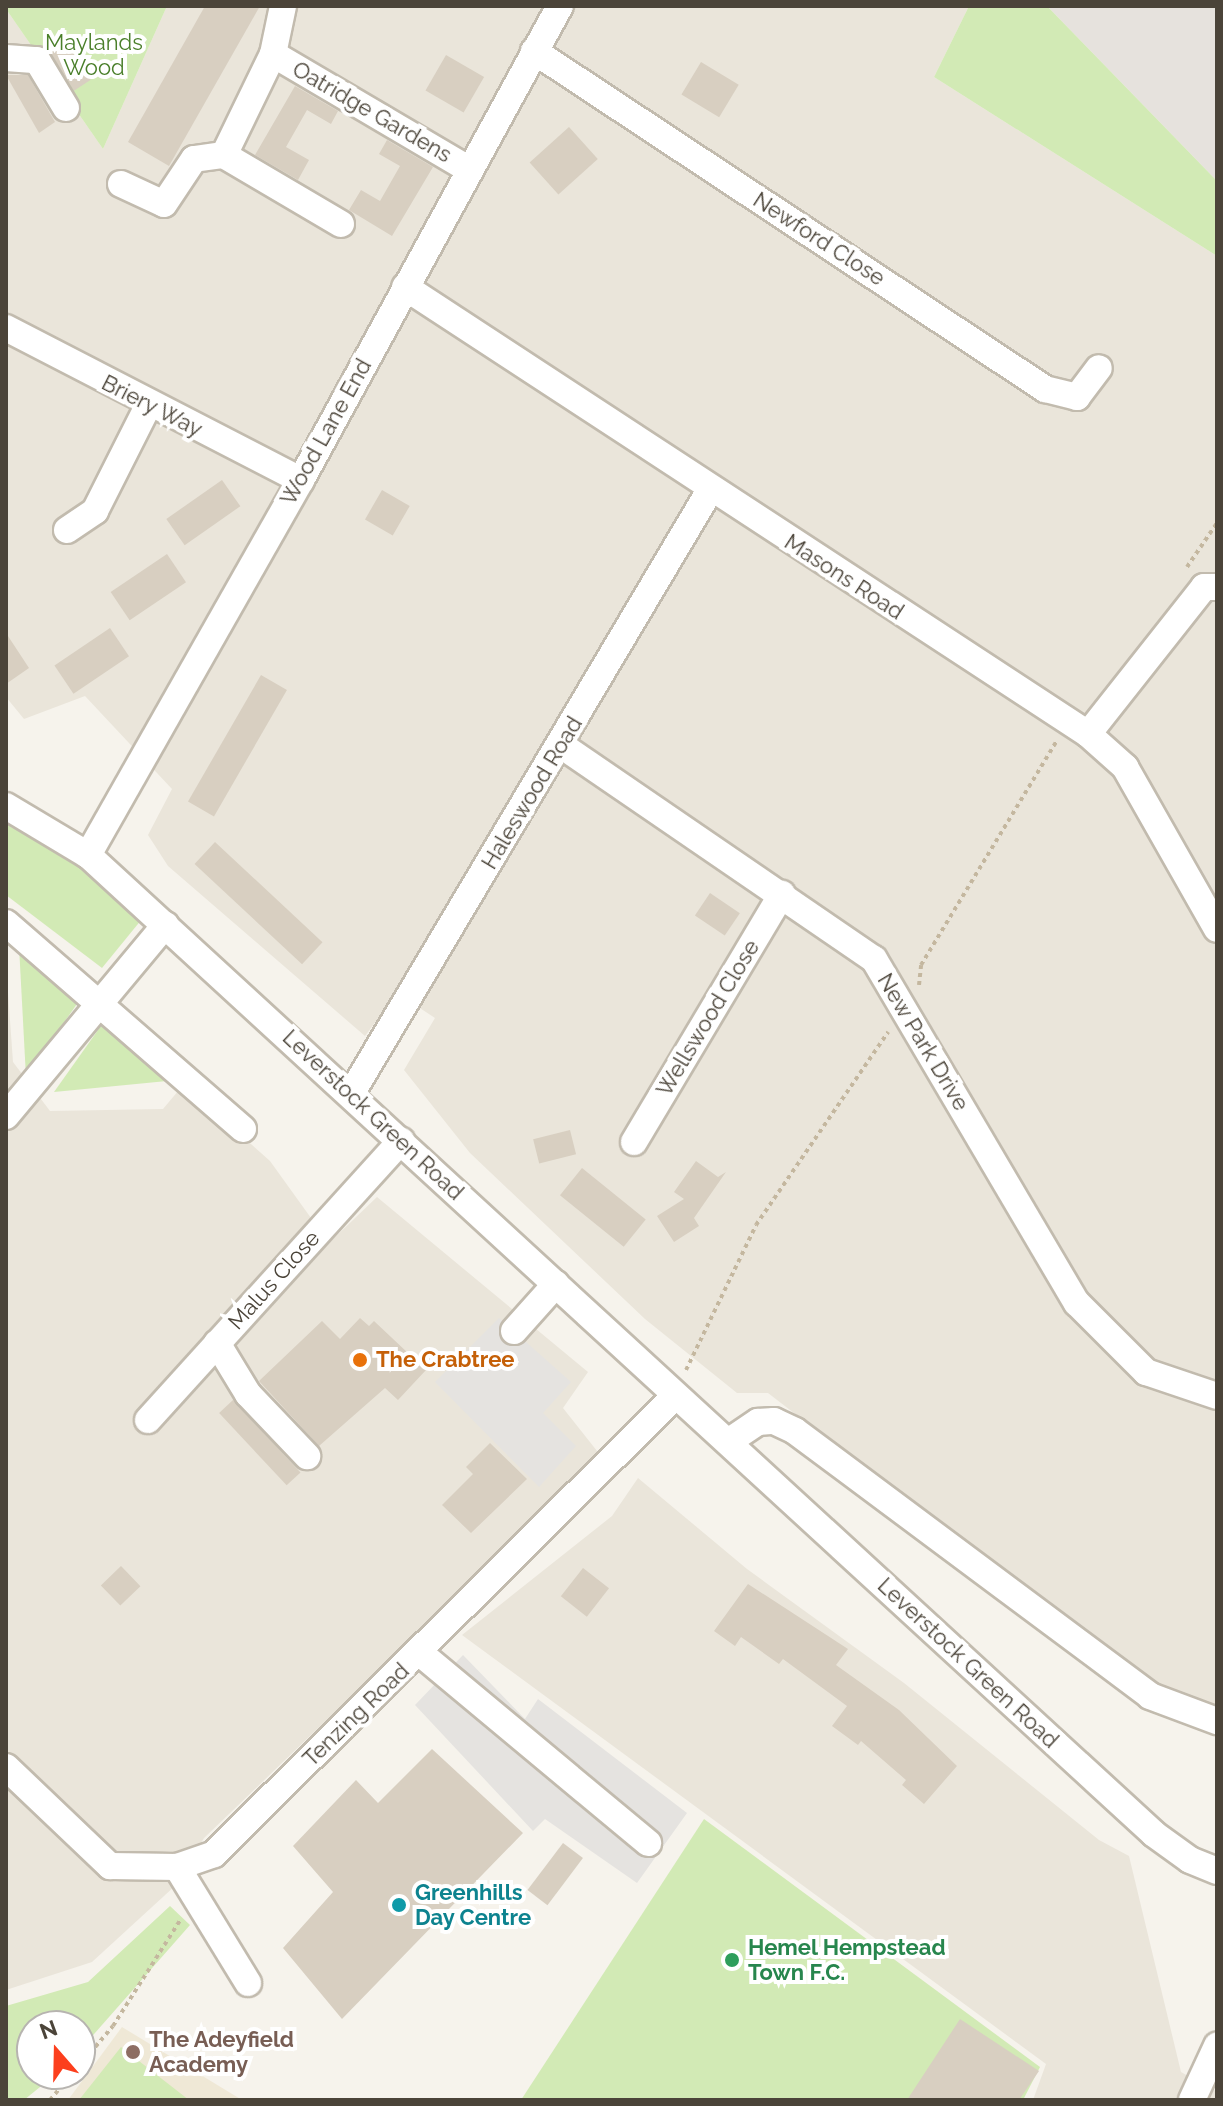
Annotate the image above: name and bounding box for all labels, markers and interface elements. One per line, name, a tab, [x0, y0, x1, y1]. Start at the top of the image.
park label: Maylands Wood	[45, 29, 143, 80]
street label: Oatridge Gardens	[288, 56, 456, 168]
street label: Newford Close	[748, 187, 890, 291]
street label: Wood Lane End	[275, 354, 377, 510]
street label: Briery Way	[97, 369, 207, 443]
street label: Masons Road	[779, 529, 909, 625]
street label: Haleswood Road	[476, 712, 588, 874]
street label: Wellswood Close	[651, 935, 765, 1101]
street label: New Park Drive	[872, 968, 974, 1116]
street label: Leverstock Green Road	[277, 1024, 469, 1206]
street label: Malus Close	[223, 1225, 325, 1335]
place label: The Crabtree	[376, 1347, 515, 1373]
marker: The Crabtree	[351, 1351, 369, 1369]
street label: Leverstock Green Road	[872, 1572, 1064, 1754]
street label: Tenzing Road	[298, 1658, 414, 1772]
place label: Greenhills Day Centre	[415, 1879, 532, 1930]
marker: Greenhills Day Centre	[390, 1896, 408, 1914]
place label: Hemel Hempstead Town F.C.	[748, 1934, 946, 1986]
marker: Hemel Hempstead Town F.C.	[723, 1951, 741, 1969]
north arrow	[16, 2010, 96, 2090]
text: N	[36, 2014, 61, 2044]
place label: The Adeyfield Academy	[149, 2026, 295, 2078]
marker: The Adeyfield Academy	[124, 2043, 142, 2061]

